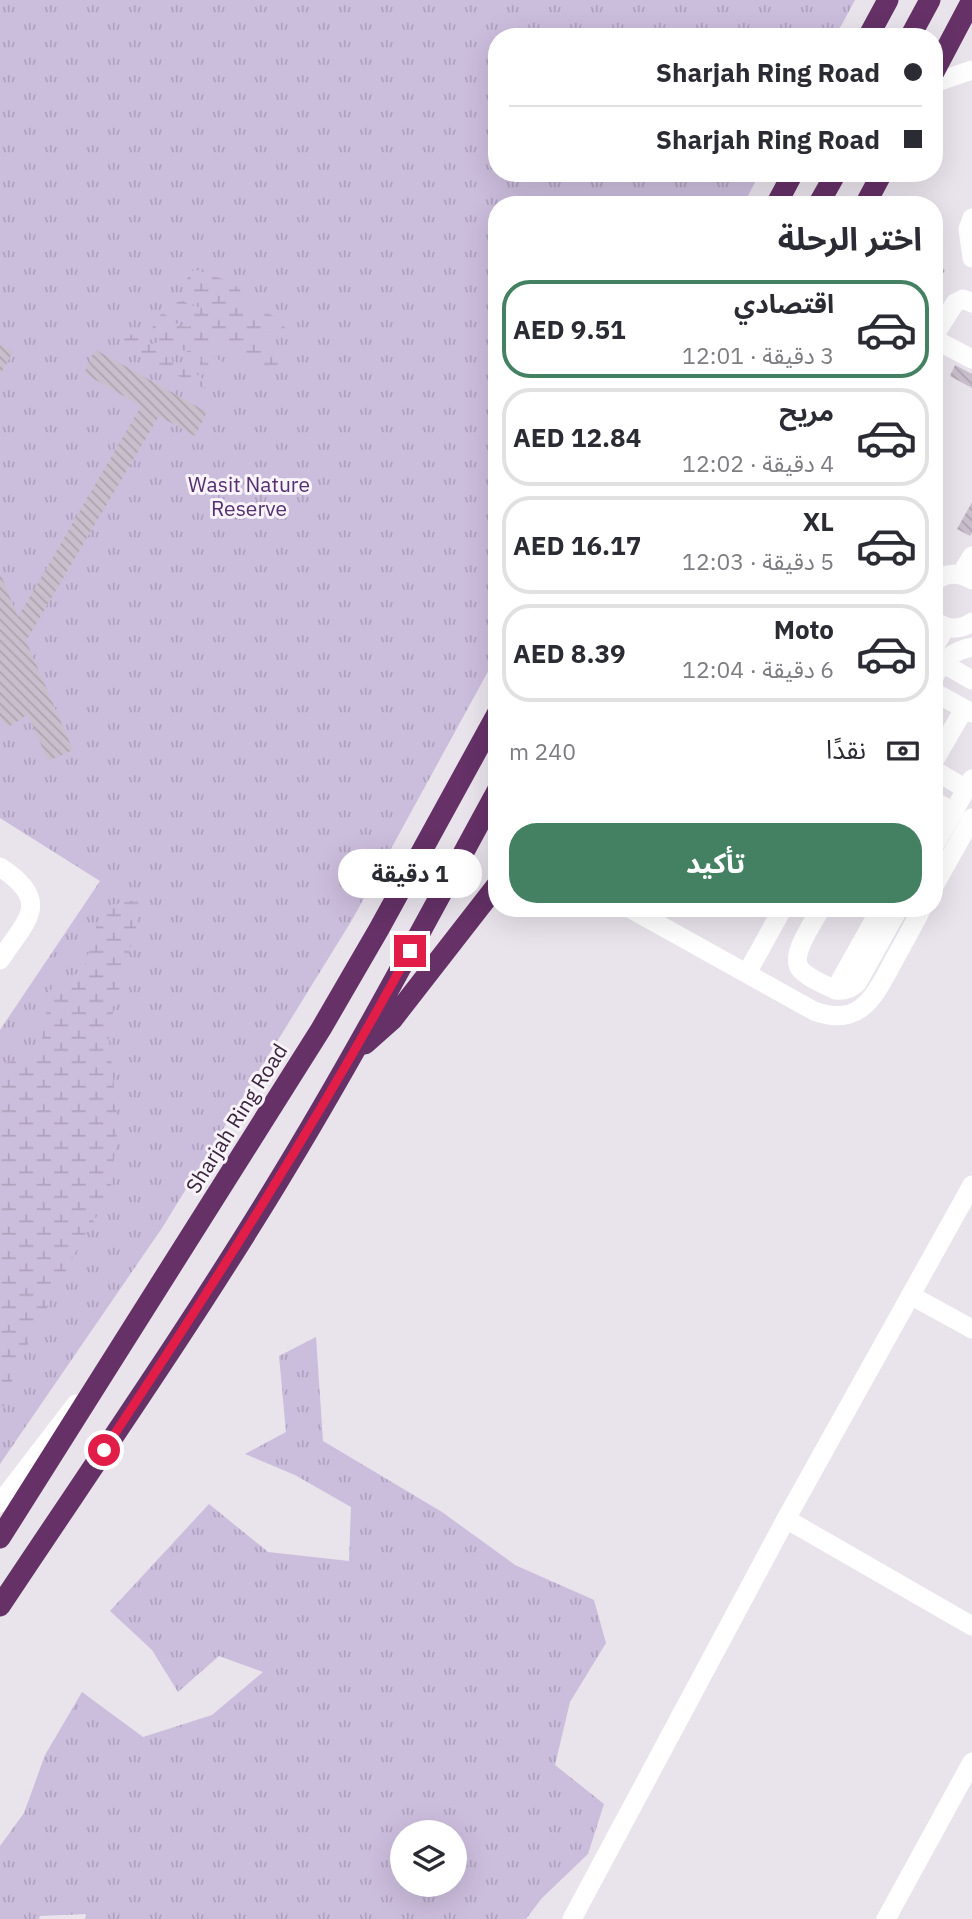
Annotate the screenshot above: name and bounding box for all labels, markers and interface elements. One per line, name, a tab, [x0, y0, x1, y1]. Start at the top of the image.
text: Sharjah Ring Road	[656, 55, 880, 89]
text: Sharjah Ring Road	[656, 122, 880, 156]
text: اختر الرحلة	[778, 217, 922, 259]
text: اقتصادي	[734, 286, 834, 320]
icon: car	[855, 298, 918, 361]
text: AED 9.51	[513, 312, 626, 346]
text: 3 دقيقة · 12:01	[682, 340, 834, 370]
text: مريح	[779, 394, 834, 428]
icon: car	[855, 406, 918, 469]
text: AED 12.84	[513, 420, 641, 454]
text: 4 دقيقة · 12:02	[682, 448, 834, 478]
park label: Wasit Nature Reserve	[188, 470, 310, 522]
text: XL	[803, 504, 834, 538]
icon: car	[855, 514, 918, 577]
text: AED 16.17	[513, 528, 641, 562]
text: 5 دقيقة · 12:03	[682, 546, 834, 576]
text: Moto	[774, 612, 834, 646]
icon: car	[855, 622, 918, 685]
text: AED 8.39	[513, 636, 626, 670]
text: 6 دقيقة · 12:04	[682, 654, 834, 684]
text: نقدًا	[826, 732, 866, 766]
icon: cash	[884, 732, 922, 770]
text: 240 m	[509, 736, 576, 766]
button: تأكيد	[509, 823, 922, 903]
callout: 1 دقيقة	[338, 850, 482, 898]
text: 1 دقيقة	[371, 858, 449, 888]
route end	[394, 935, 426, 967]
street label: Sharjah Ring Road	[179, 1038, 293, 1198]
route start	[88, 1434, 120, 1466]
map controls	[390, 1820, 467, 1897]
button: layers	[390, 1820, 467, 1897]

